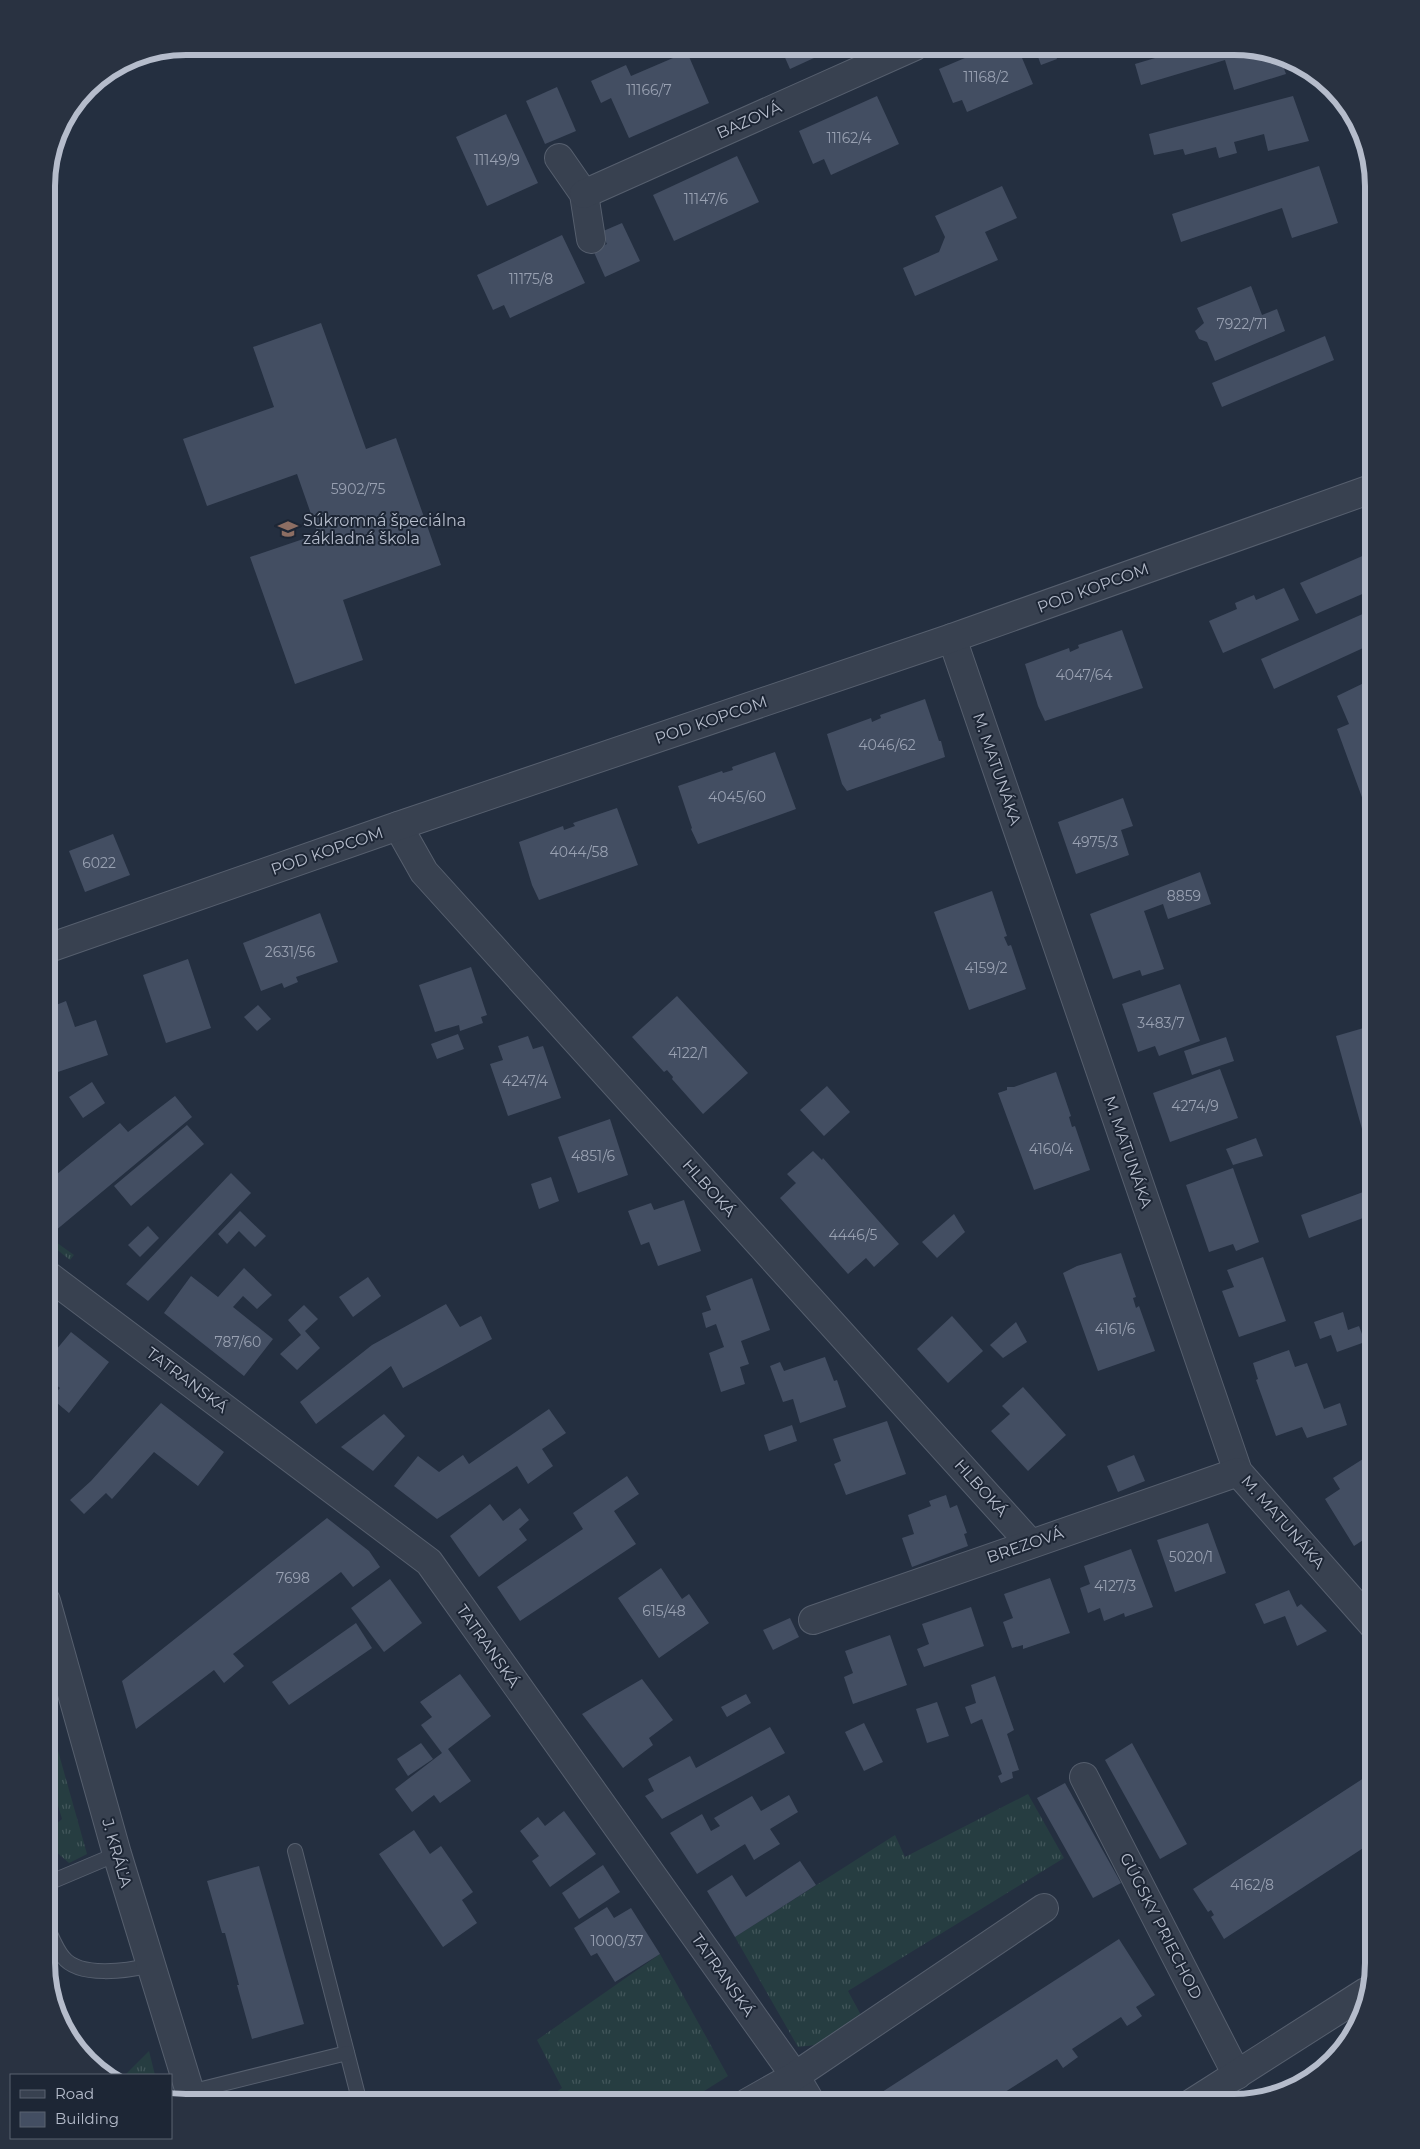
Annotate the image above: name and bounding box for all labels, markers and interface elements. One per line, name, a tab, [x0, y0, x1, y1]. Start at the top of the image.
house number: 11168/2	[963, 68, 1009, 86]
house number: 11166/7	[626, 81, 672, 99]
street label: BAZOVÁ	[714, 97, 785, 143]
house number: 11162/4	[827, 129, 872, 147]
house number: 11149/9	[474, 151, 520, 169]
house number: 11147/6	[684, 190, 729, 208]
house number: 11175/8	[509, 270, 553, 288]
house number: 7922/71	[1216, 315, 1268, 333]
house number: 5902/75	[331, 480, 385, 498]
place label: Súkromná špeciálna základná škola	[303, 511, 466, 548]
school or university icon: Súkromná špeciálna základná škola	[277, 518, 299, 540]
street label: POD KOPCOM	[1035, 559, 1151, 617]
house number: 4047/64	[1056, 666, 1113, 684]
street label: POD KOPCOM	[652, 692, 770, 748]
street label: M. MATUNÁKA	[969, 710, 1025, 828]
house number: 4046/62	[858, 736, 916, 754]
house number: 4045/60	[708, 788, 766, 806]
street label: POD KOPCOM	[268, 823, 386, 879]
house number: 4975/3	[1072, 833, 1118, 851]
house number: 4044/58	[550, 843, 609, 861]
house number: 6022	[82, 854, 116, 872]
house number: 8859	[1167, 887, 1201, 905]
house number: 2631/56	[265, 943, 316, 961]
house number: 4159/2	[965, 959, 1007, 977]
house number: 3483/7	[1137, 1014, 1185, 1032]
house number: 4122/1	[668, 1044, 708, 1062]
house number: 4247/4	[502, 1072, 549, 1090]
street label: M. MATUNÁKA	[1100, 1093, 1156, 1211]
house number: 4274/9	[1171, 1097, 1219, 1115]
house number: 4160/4	[1029, 1140, 1074, 1158]
house number: 4851/6	[571, 1147, 616, 1165]
street label: HLBOKÁ	[678, 1156, 740, 1221]
house number: 4446/5	[828, 1226, 878, 1244]
house number: 4161/6	[1095, 1320, 1136, 1338]
house number: 787/60	[215, 1333, 261, 1351]
street label: TATRANSKÁ	[143, 1343, 232, 1417]
street label: HLBOKÁ	[950, 1456, 1012, 1521]
street label: M. MATUNÁKA	[1237, 1471, 1329, 1573]
street label: BREZOVÁ	[984, 1523, 1066, 1567]
house number: 5020/1	[1169, 1548, 1213, 1566]
house number: 7698	[276, 1569, 310, 1587]
house number: 4127/3	[1094, 1577, 1136, 1595]
street label: TATRANSKÁ	[452, 1601, 524, 1692]
house number: 615/48	[642, 1602, 686, 1620]
street label: J. KRÁĽA	[98, 1815, 136, 1890]
street label: GÚGSKY PRIECHOD	[1116, 1850, 1206, 2002]
house number: 4162/8	[1230, 1876, 1274, 1894]
street label: TATRANSKÁ	[687, 1930, 759, 2021]
house number: 1000/37	[590, 1932, 644, 1950]
legend	[10, 2074, 172, 2139]
text: Road	[55, 2084, 94, 2103]
text: Building	[55, 2109, 119, 2128]

